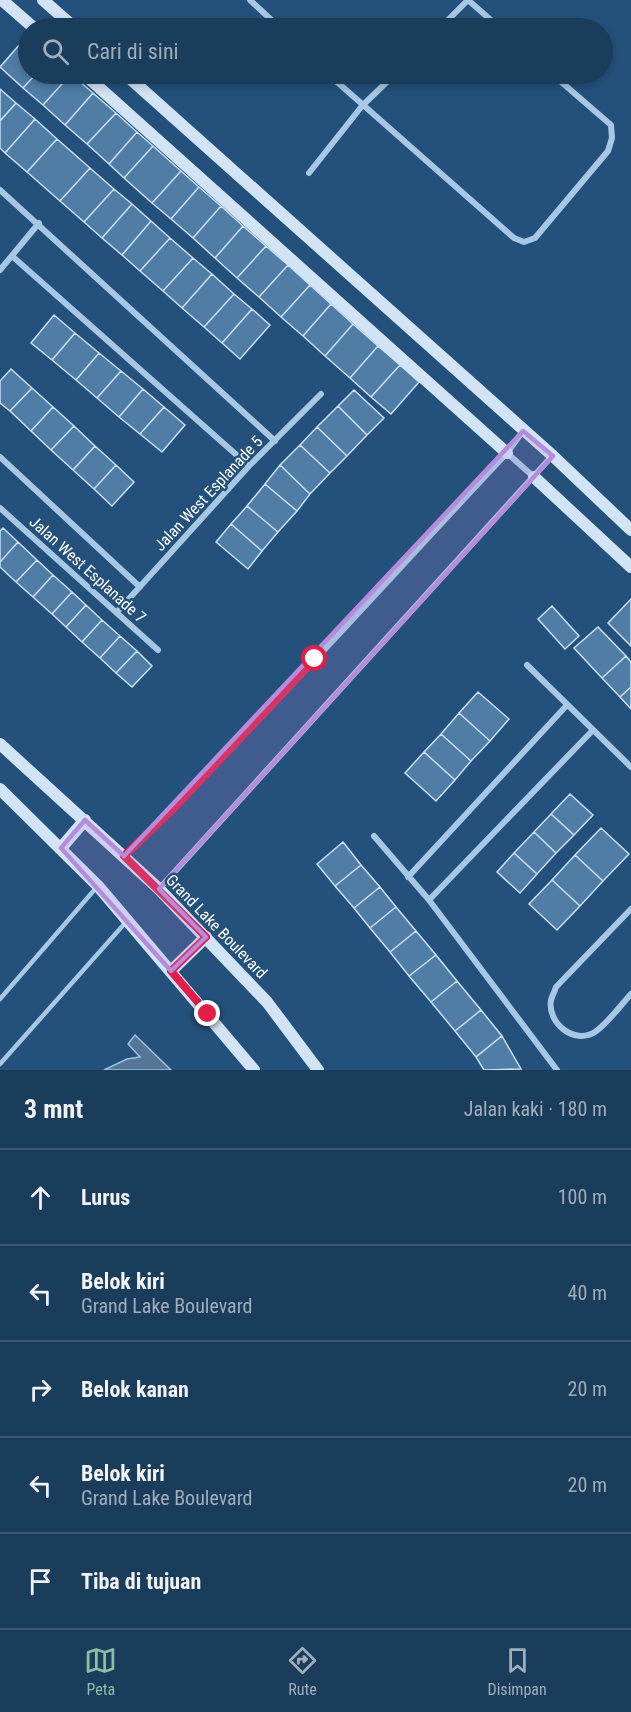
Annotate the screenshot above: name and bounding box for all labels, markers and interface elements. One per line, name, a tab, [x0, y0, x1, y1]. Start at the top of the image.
search box	[18, 18, 613, 84]
icon: search	[39, 35, 72, 68]
text: Cari di sini	[87, 39, 179, 64]
street label: Jalan West Esplanade 5	[150, 432, 267, 555]
street label: Jalan West Esplanade 7	[25, 512, 150, 627]
route start	[301, 645, 327, 671]
street label: Grand Lake Boulevard	[162, 870, 271, 982]
route end	[194, 1000, 220, 1026]
text: 3 mnt	[24, 1094, 83, 1124]
text: Jalan kaki · 180 m	[464, 1097, 607, 1121]
icon: ahead	[24, 1181, 57, 1214]
text: Lurus	[81, 1185, 130, 1210]
text: 100 m	[558, 1185, 607, 1209]
text: Belok kiri	[81, 1269, 165, 1294]
icon: left	[24, 1277, 57, 1310]
text: 40 m	[568, 1281, 607, 1305]
text: Grand Lake Boulevard	[81, 1294, 252, 1318]
icon: right	[24, 1373, 57, 1406]
text: Belok kanan	[81, 1377, 189, 1402]
text: 20 m	[568, 1377, 607, 1401]
text: Belok kiri	[81, 1461, 165, 1486]
icon: left	[24, 1469, 57, 1502]
text: 20 m	[568, 1473, 607, 1497]
text: Grand Lake Boulevard	[81, 1486, 252, 1510]
icon: arrive	[24, 1565, 57, 1598]
text: Tiba di tujuan	[81, 1569, 201, 1594]
tab: Peta	[84, 1644, 117, 1699]
tab: Rute	[286, 1644, 319, 1699]
tab: Disimpan	[488, 1644, 547, 1699]

